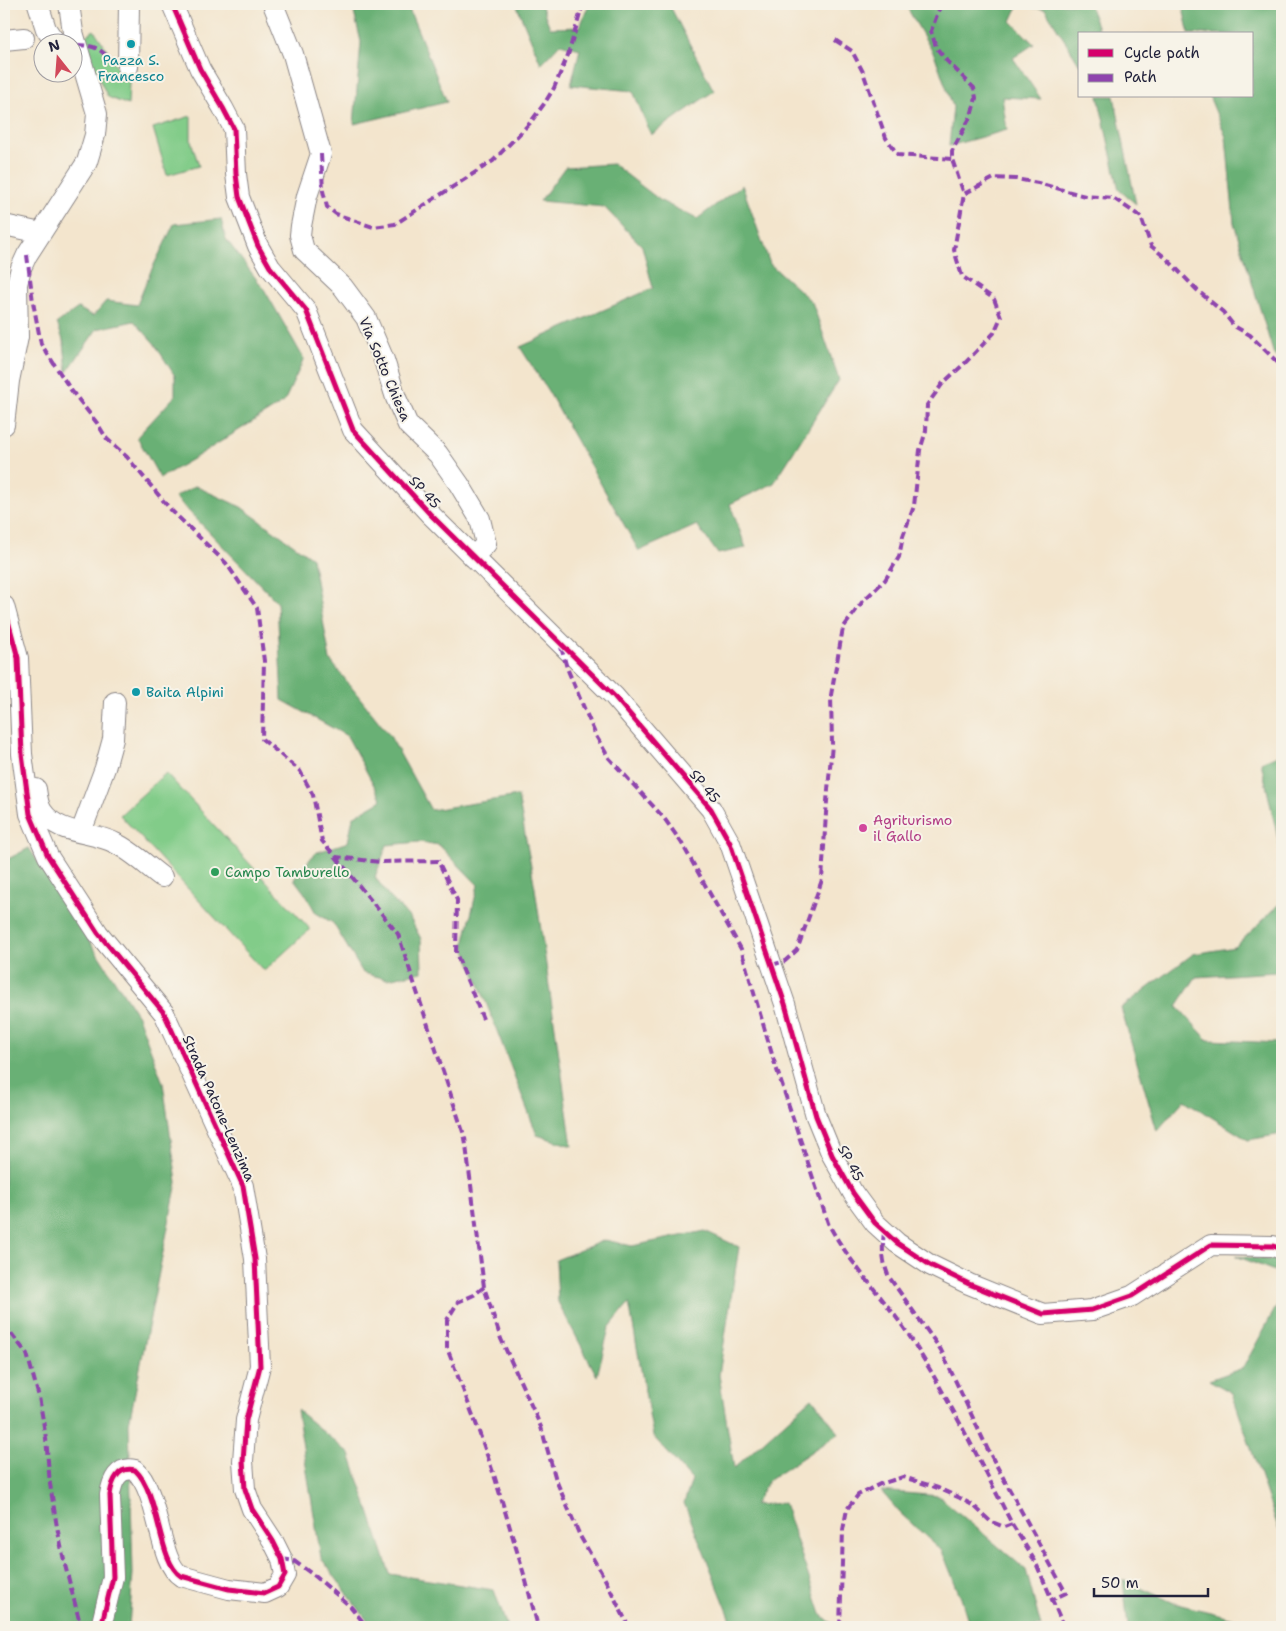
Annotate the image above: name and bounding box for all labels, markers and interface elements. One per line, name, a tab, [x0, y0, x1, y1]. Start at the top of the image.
north arrow	[32, 32, 82, 82]
legend	[1078, 32, 1254, 98]
text: N	[46, 35, 62, 56]
marker: Pazza S. Francesco	[125, 38, 137, 50]
text: Cycle path	[1124, 43, 1200, 63]
place label: Pazza S. Francesco	[98, 51, 164, 85]
text: Path	[1124, 67, 1157, 87]
street label: Via Sotto Chiesa	[355, 314, 415, 424]
street label: SP 45	[405, 472, 445, 512]
place label: Baita Alpini	[146, 683, 224, 701]
marker: Baita Alpini	[130, 686, 142, 698]
street label: SP 45	[686, 765, 724, 807]
place label: Agriturismo il Gallo	[873, 811, 952, 845]
marker: Agriturismo il Gallo	[857, 822, 869, 834]
place label: Campo Tamburello	[225, 863, 350, 881]
marker: Campo Tamburello	[209, 866, 221, 878]
street label: Strada Patone-Lenzima	[179, 1032, 260, 1184]
street label: SP 45	[834, 1142, 868, 1184]
scale bar	[1094, 1566, 1207, 1598]
text: 50 m	[1101, 1573, 1139, 1593]

